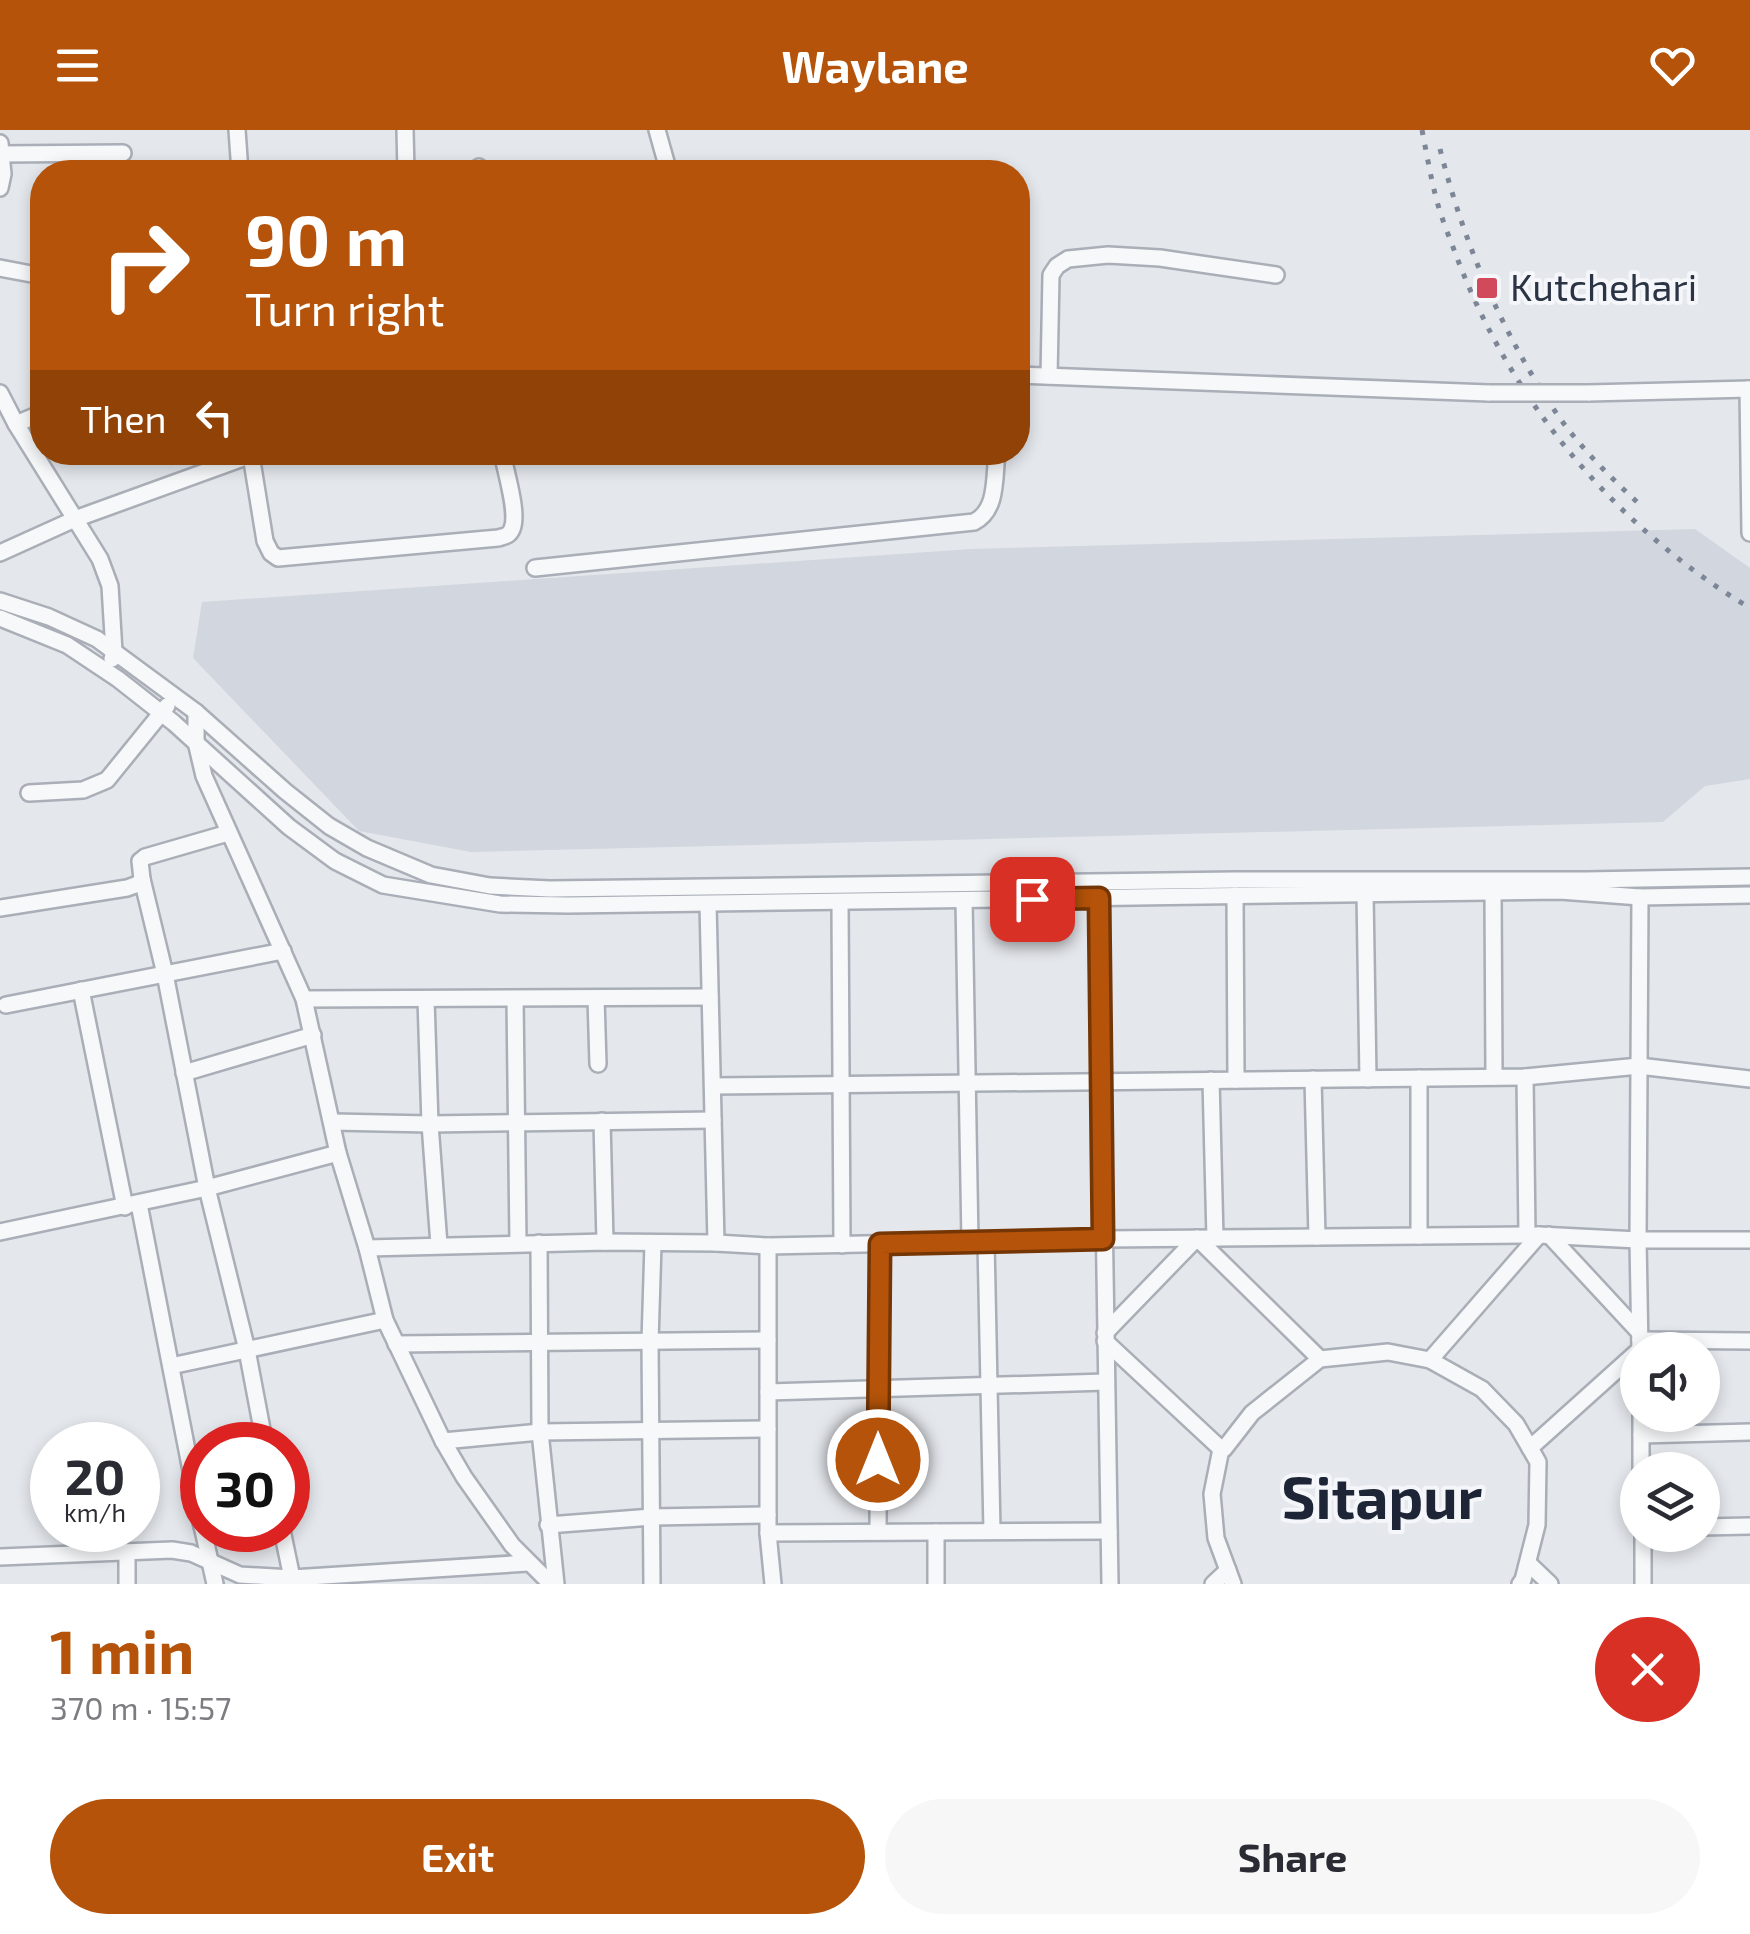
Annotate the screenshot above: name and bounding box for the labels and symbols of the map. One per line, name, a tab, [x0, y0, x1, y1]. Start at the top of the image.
place label: Kutchehari	[1510, 263, 1697, 309]
marker: Kutchehari	[1474, 275, 1500, 301]
pin	[990, 857, 1075, 942]
position arrow	[826, 1408, 930, 1512]
speed limit sign: 30	[180, 1422, 310, 1552]
district label: Sitapur	[1282, 1461, 1483, 1531]

